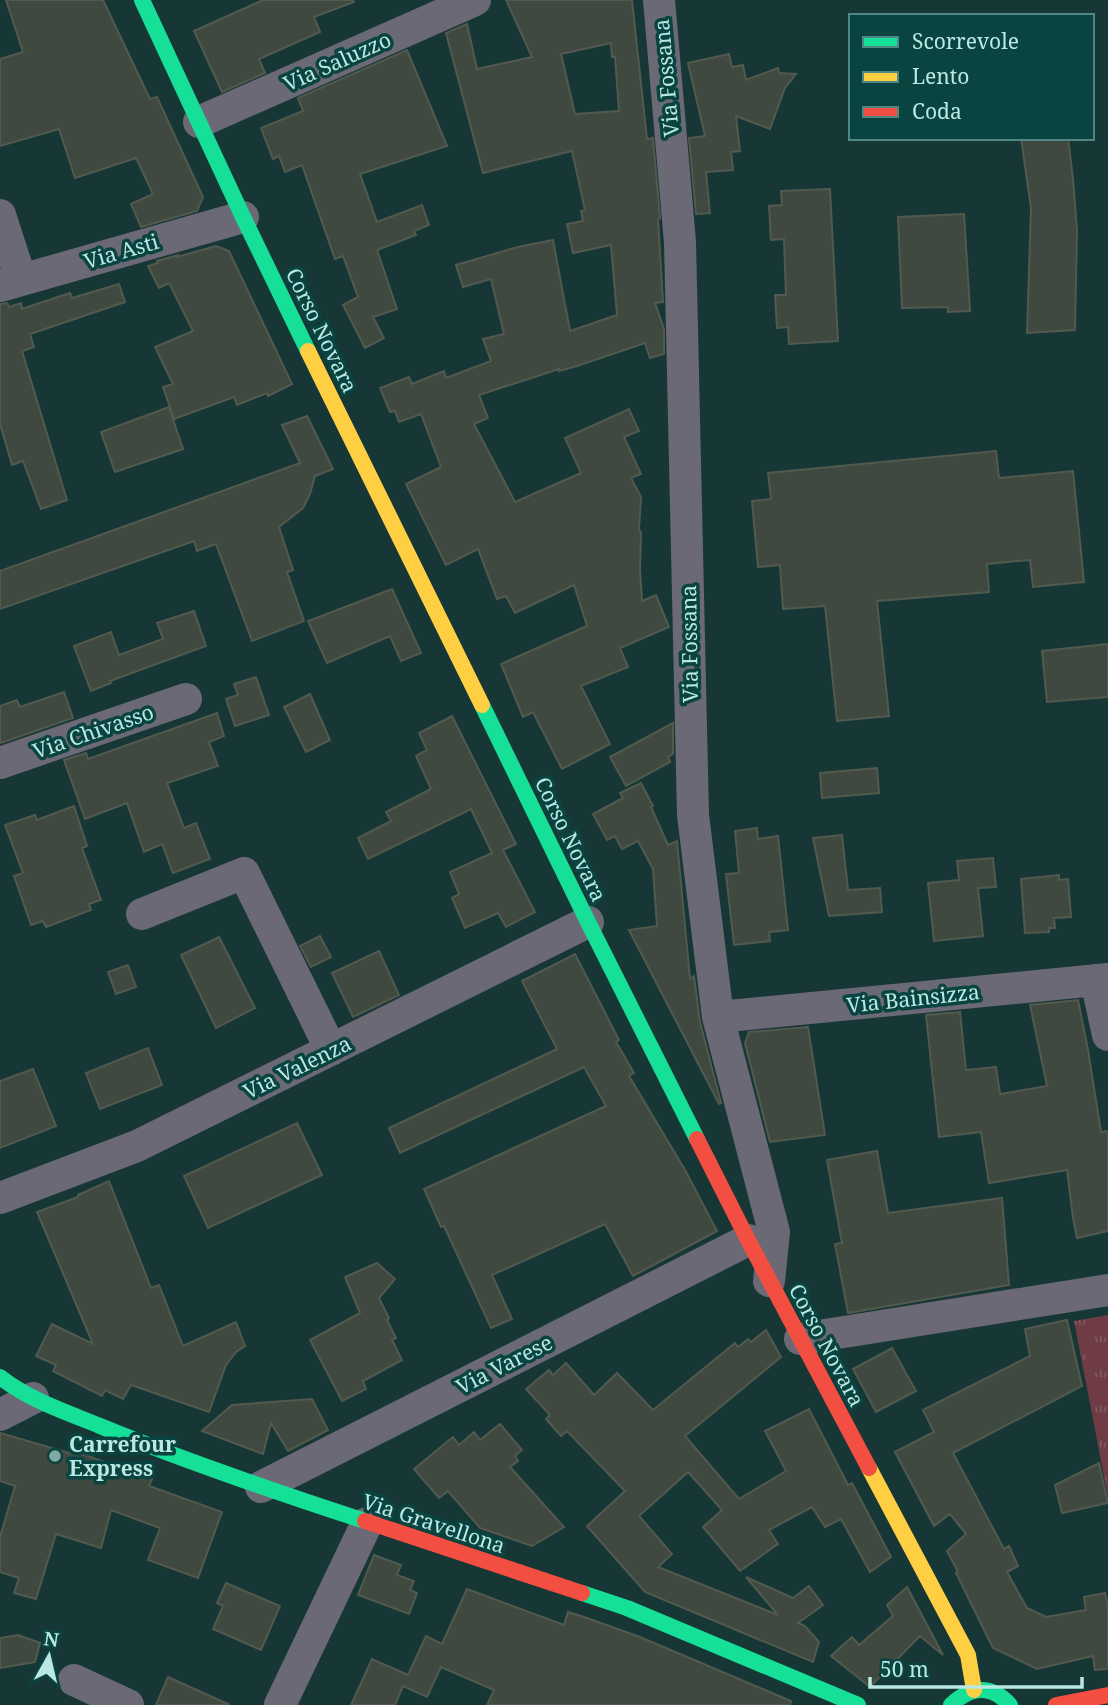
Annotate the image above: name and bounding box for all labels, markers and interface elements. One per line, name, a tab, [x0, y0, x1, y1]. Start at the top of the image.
legend	[849, 14, 1094, 140]
street label: Via Fossana	[647, 18, 685, 138]
street label: Via Saluzzo	[279, 25, 395, 97]
text: Scorrevole	[912, 27, 1019, 55]
text: Lento	[912, 62, 969, 90]
text: Coda	[912, 97, 962, 125]
street label: Via Asti	[80, 227, 162, 275]
street label: Corso Novara	[280, 263, 364, 397]
street label: Via Fossana	[674, 585, 704, 703]
street label: Via Chivasso	[29, 697, 157, 765]
street label: Corso Novara	[529, 772, 613, 906]
street label: Via Bainsizza	[845, 977, 981, 1019]
street label: Via Valenza	[238, 1029, 356, 1105]
street label: Corso Novara	[783, 1279, 871, 1411]
street label: Via Varese	[451, 1328, 557, 1400]
place label: Carrefour Express	[69, 1430, 176, 1482]
marker: Carrefour Express	[47, 1448, 63, 1464]
street label: Via Gravellona	[359, 1487, 509, 1559]
north arrow	[14, 1621, 84, 1691]
text: N	[42, 1625, 61, 1653]
scale bar	[870, 1646, 1082, 1690]
text: 50 m	[880, 1655, 929, 1683]

